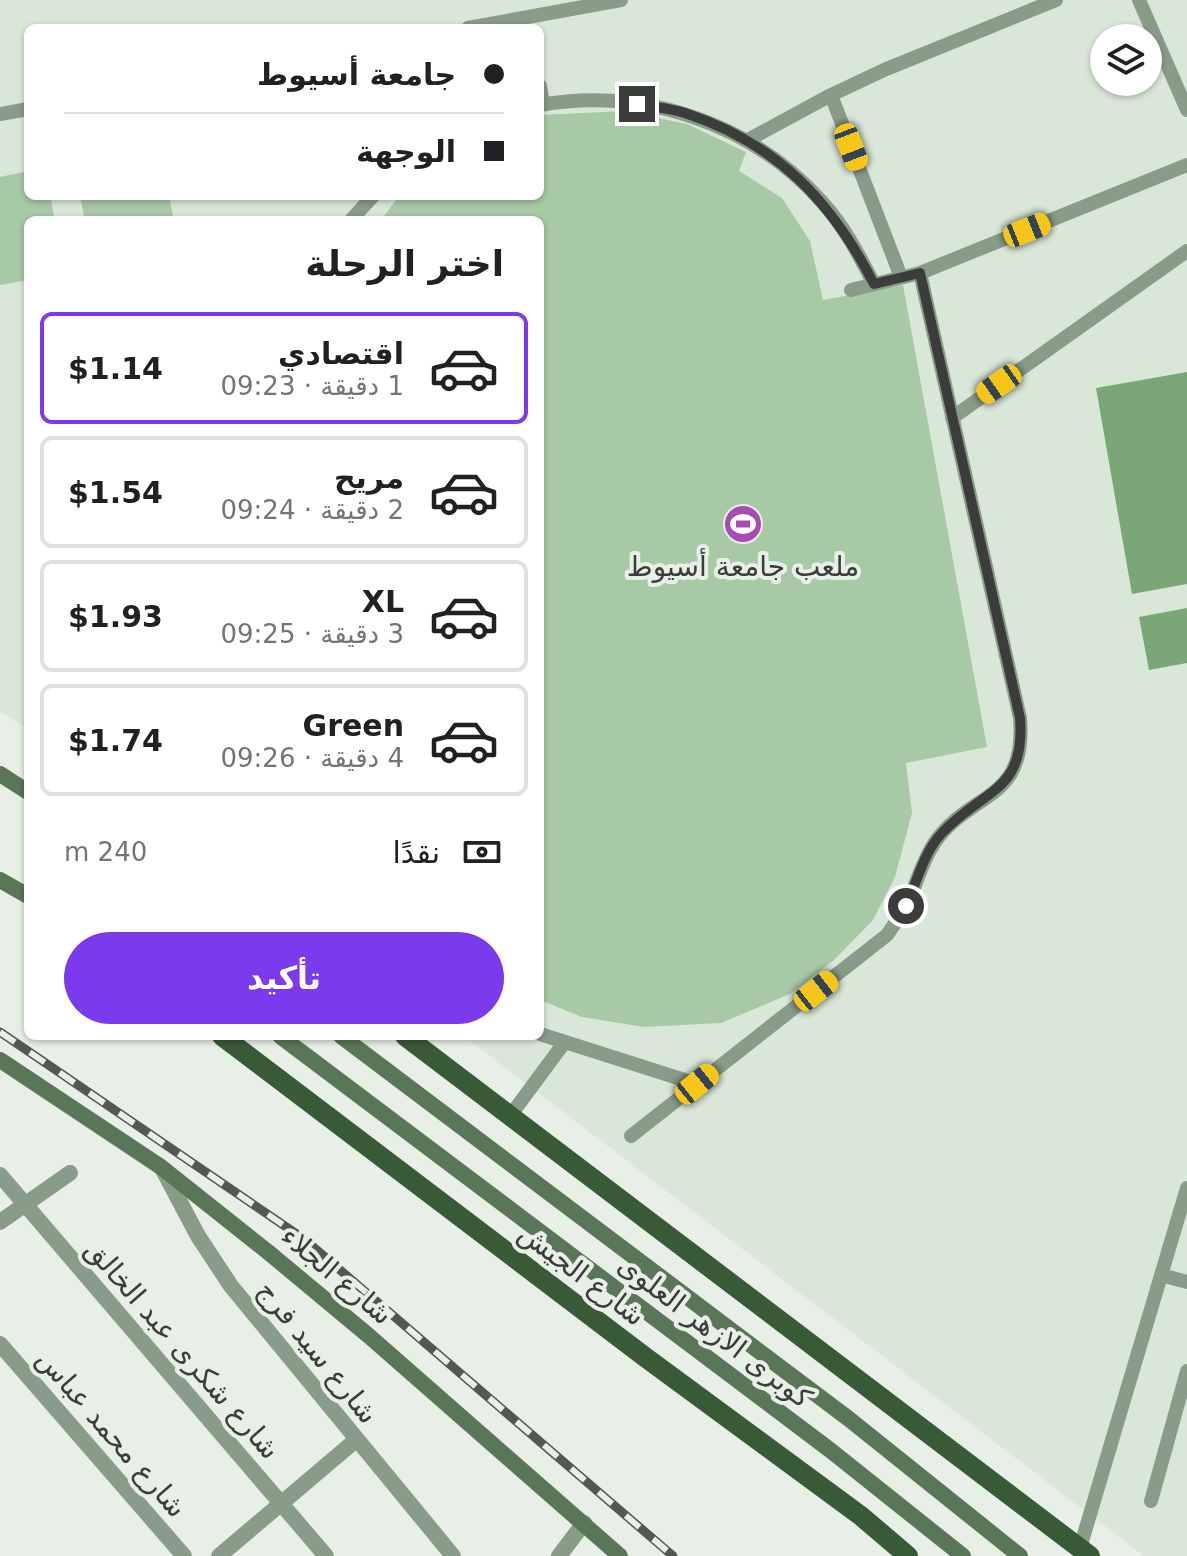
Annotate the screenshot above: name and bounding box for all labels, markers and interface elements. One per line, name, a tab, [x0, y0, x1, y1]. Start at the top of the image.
map controls	[1090, 24, 1162, 96]
button: layers	[1090, 24, 1162, 96]
text: جامعة أسيوط	[257, 57, 456, 92]
route end	[619, 86, 655, 122]
car	[831, 120, 871, 174]
text: الوجهة	[356, 134, 456, 169]
car	[1000, 210, 1054, 250]
text: اختر الرحلة	[305, 243, 504, 284]
icon: car	[428, 332, 500, 404]
text: اقتصادي	[278, 336, 404, 371]
text: $1.14	[68, 351, 163, 386]
car	[972, 360, 1026, 408]
text: 1 دقيقة · 09:23	[221, 371, 404, 401]
icon: car	[428, 456, 500, 528]
text: مريح	[334, 460, 404, 495]
text: $1.54	[68, 475, 163, 510]
text: 2 دقيقة · 09:24	[221, 495, 404, 525]
sports icon: ملعب جامعة أسيوط	[722, 503, 764, 545]
place label: ملعب جامعة أسيوط	[627, 547, 859, 583]
icon: car	[428, 580, 500, 652]
text: XL	[362, 584, 404, 619]
text: $1.93	[68, 599, 163, 634]
text: 3 دقيقة · 09:25	[221, 619, 404, 649]
icon: car	[428, 704, 500, 776]
text: Green	[303, 708, 404, 743]
text: $1.74	[68, 723, 163, 758]
text: 4 دقيقة · 09:26	[221, 743, 404, 773]
icon: cash	[460, 830, 504, 874]
text: نقدًا	[392, 835, 440, 870]
text: 240 m	[64, 837, 147, 867]
route start	[888, 888, 924, 924]
button: تأكيد	[64, 932, 504, 1024]
car	[790, 967, 842, 1015]
car	[671, 1060, 723, 1108]
street label: شارع الجيش	[512, 1216, 651, 1333]
street label: شارع الجلاء	[274, 1219, 399, 1332]
street label: شارع شكرى عبد الخالق	[78, 1233, 287, 1466]
street label: كوبرى الازهر العلوى	[611, 1248, 818, 1415]
street label: شارع سيد فرج	[249, 1274, 385, 1431]
street label: شارع محمد عباس	[30, 1343, 194, 1524]

